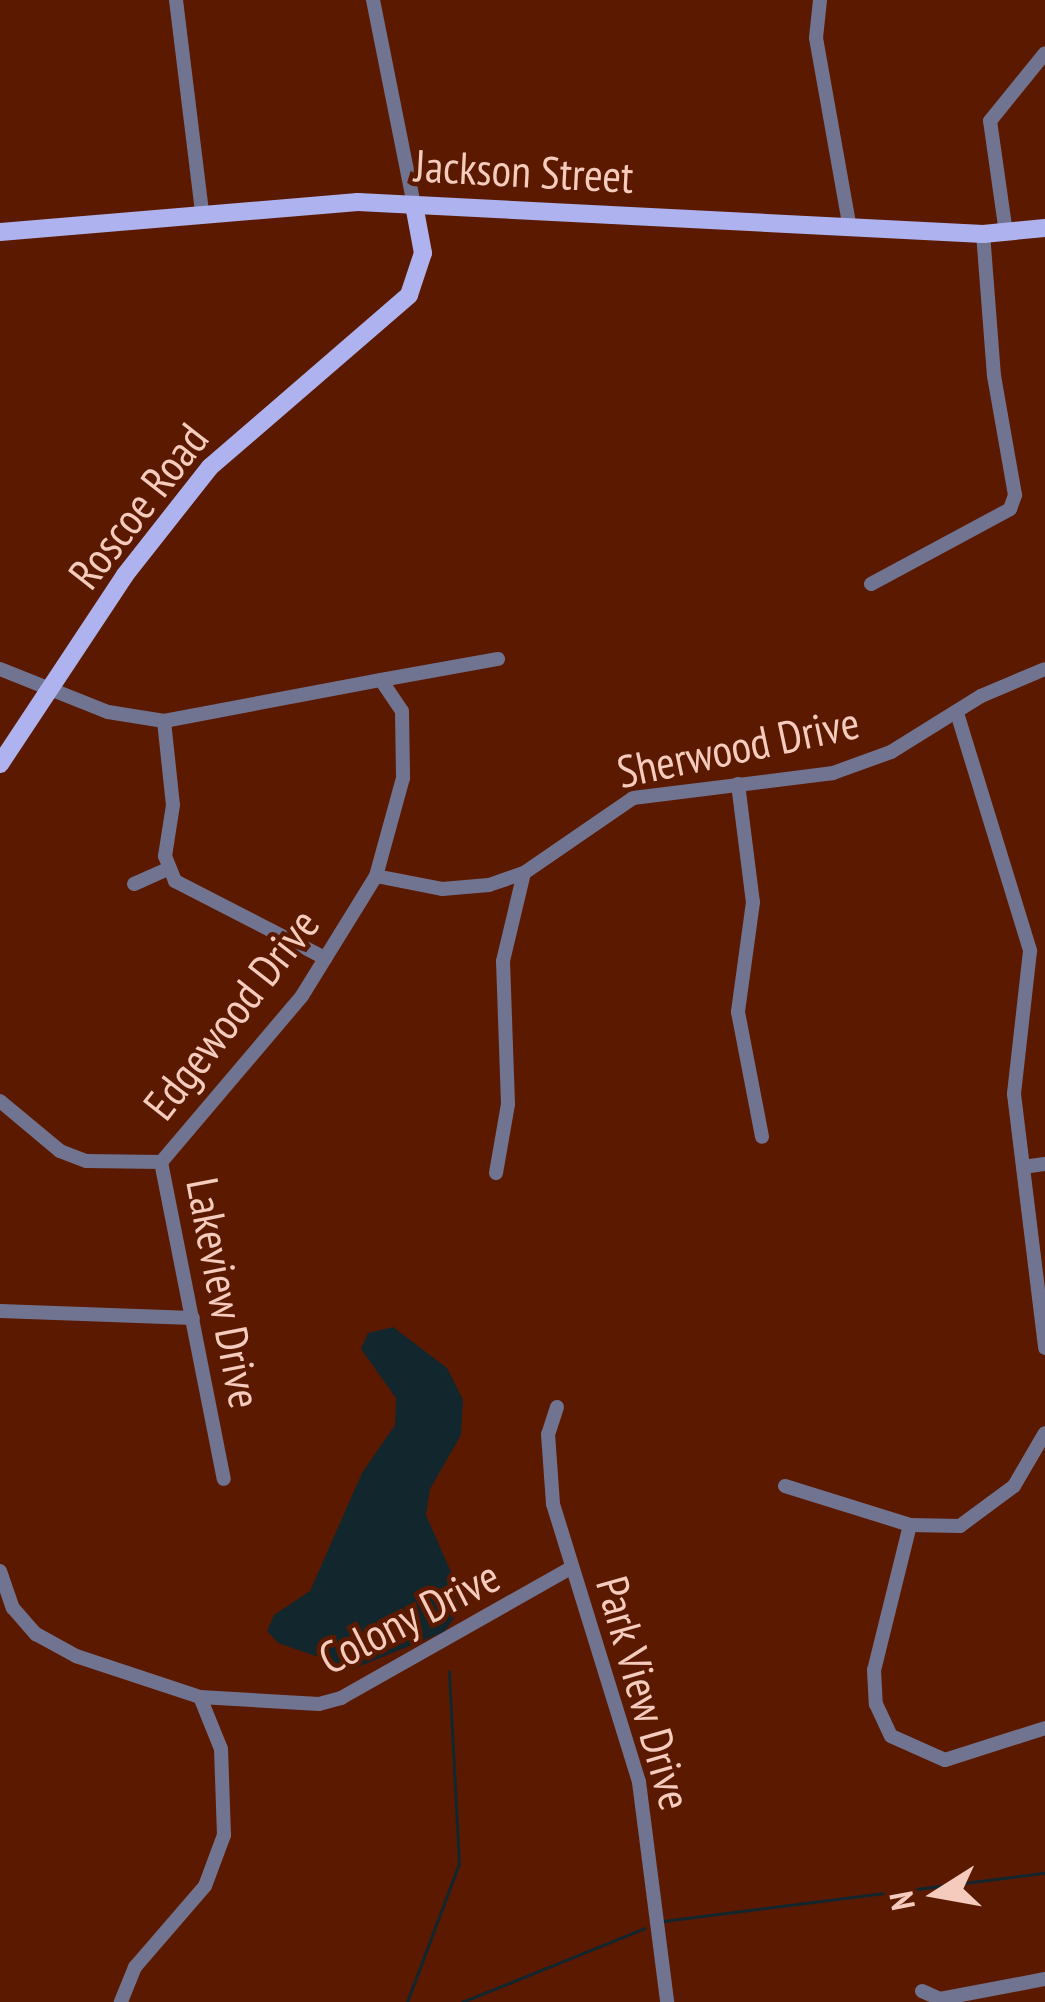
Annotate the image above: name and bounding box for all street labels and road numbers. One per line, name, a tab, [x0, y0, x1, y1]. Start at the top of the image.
street label: Jackson Street	[413, 138, 635, 204]
street label: Roscoe Road	[57, 413, 219, 599]
street label: Sherwood Drive	[612, 695, 864, 799]
street label: Edgewood Drive	[132, 898, 330, 1130]
street label: Lakeview Drive	[175, 1173, 273, 1413]
street label: Colony Drive	[309, 1548, 509, 1686]
street label: Park View Drive	[585, 1569, 703, 1817]

